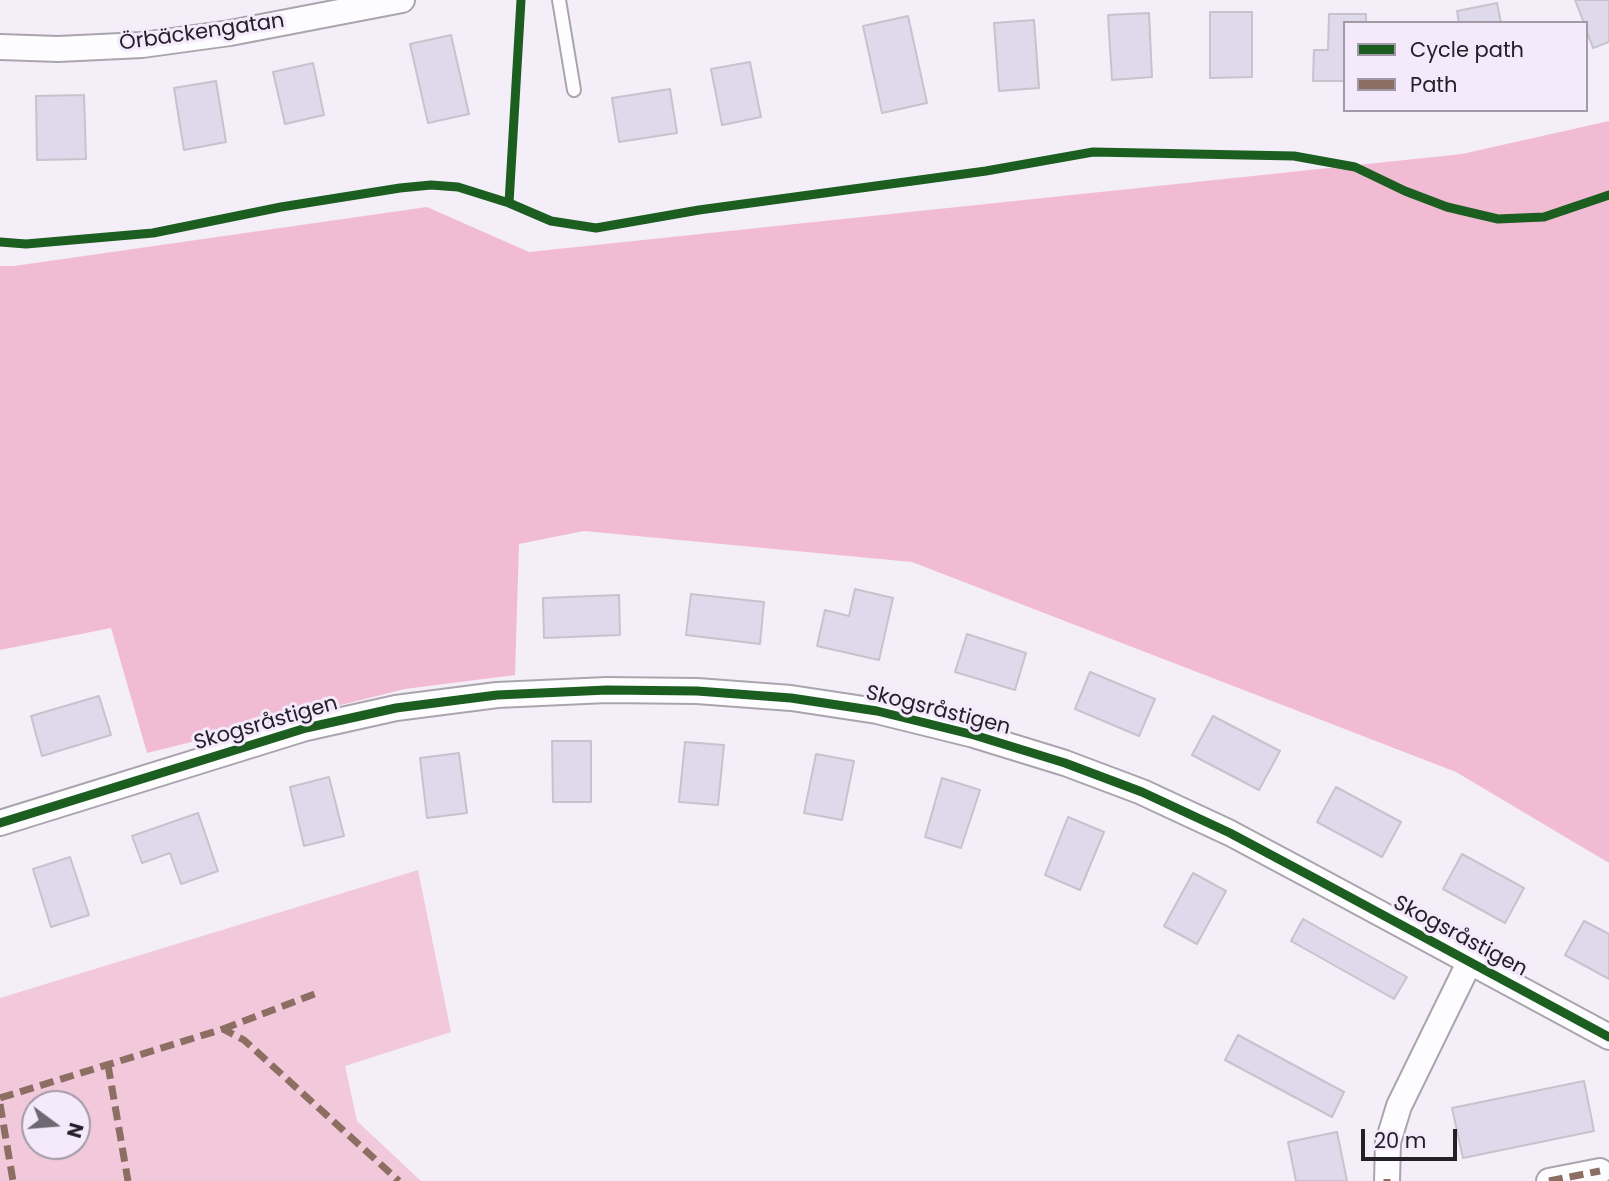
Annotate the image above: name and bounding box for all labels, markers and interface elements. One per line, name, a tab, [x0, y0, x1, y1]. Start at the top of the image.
street label: Örbäckengatan	[118, 9, 286, 57]
legend	[1343, 21, 1588, 112]
text: Cycle path	[1410, 35, 1524, 64]
text: Path	[1410, 70, 1457, 99]
street label: Skogsråstigen	[863, 681, 1013, 741]
street label: Skogsråstigen	[191, 691, 341, 757]
street label: Skogsråstigen	[1389, 891, 1531, 983]
north arrow	[21, 1090, 91, 1160]
scale bar	[1364, 1114, 1460, 1158]
text: N	[60, 1120, 90, 1141]
text: 20 m	[1374, 1126, 1427, 1155]

